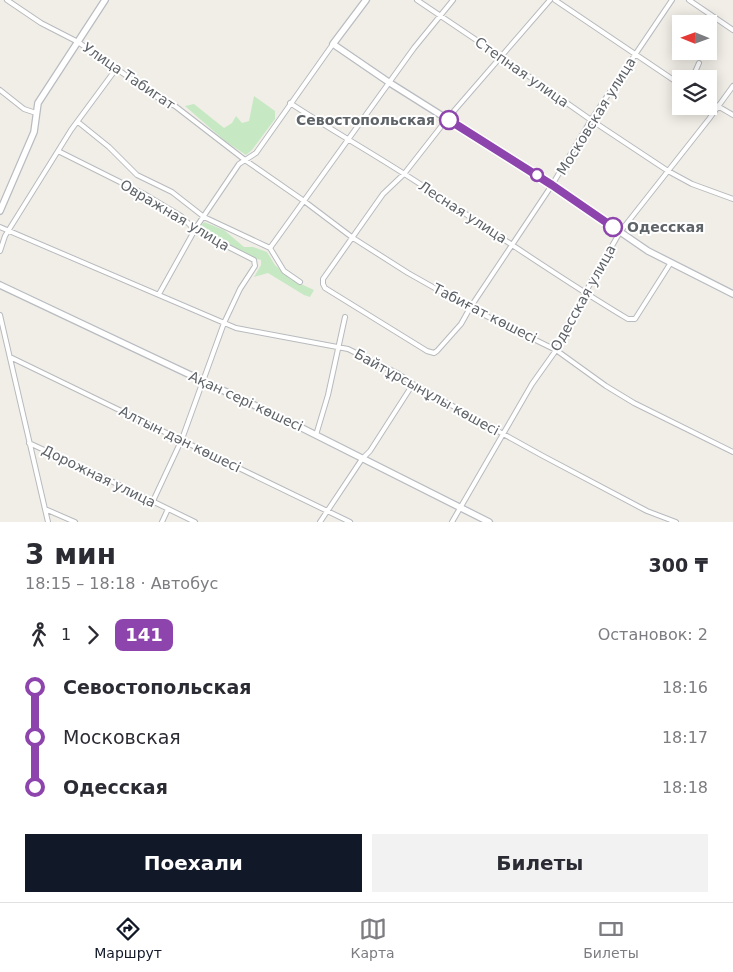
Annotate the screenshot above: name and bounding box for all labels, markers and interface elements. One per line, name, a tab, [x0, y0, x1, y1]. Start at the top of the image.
north arrow	[672, 15, 718, 60]
map controls	[672, 15, 717, 115]
street label: Степная улица	[472, 34, 572, 110]
street label: Улица Табигат	[80, 39, 178, 113]
street label: Московская улица	[553, 54, 639, 178]
button: layers	[672, 70, 717, 115]
marker: Севостопольская	[439, 110, 459, 130]
place label: Севостопольская	[296, 112, 435, 128]
unlabelled marker	[530, 168, 544, 182]
street label: Овражная улица	[118, 176, 232, 254]
street label: Лесная улица	[416, 178, 510, 246]
marker: Одесская	[603, 217, 623, 237]
place label: Одесская	[627, 219, 704, 235]
street label: Одесская улица	[547, 242, 619, 354]
street label: Табиғат көшесі	[430, 279, 540, 346]
street label: Байтұрсынұлы көшесі	[352, 345, 502, 439]
street label: Ақан сері көшесі	[187, 368, 305, 434]
street label: Алтын дән көшесі	[117, 403, 243, 475]
street label: Дорожная улица	[39, 441, 159, 511]
text: 3 мин	[25, 538, 116, 571]
text: 300 ₸	[649, 554, 708, 576]
text: 18:15 – 18:18 · Автобус	[25, 574, 218, 593]
icon: walk	[25, 621, 53, 649]
icon: forward	[79, 621, 107, 649]
text: 141	[125, 624, 163, 645]
text: 1	[61, 625, 71, 644]
text: Остановок: 2	[598, 625, 708, 644]
text: Севостопольская	[63, 676, 252, 698]
text: 18:16	[662, 678, 708, 697]
text: Московская	[63, 726, 181, 748]
text: 18:17	[662, 728, 708, 747]
text: Одесская	[63, 776, 168, 798]
text: 18:18	[662, 778, 708, 797]
button: Поехали	[25, 834, 362, 892]
button: Билеты	[372, 834, 708, 892]
tab: Маршрут	[94, 915, 162, 961]
tab: Карта	[351, 915, 395, 961]
tab: Билеты	[583, 915, 639, 961]

